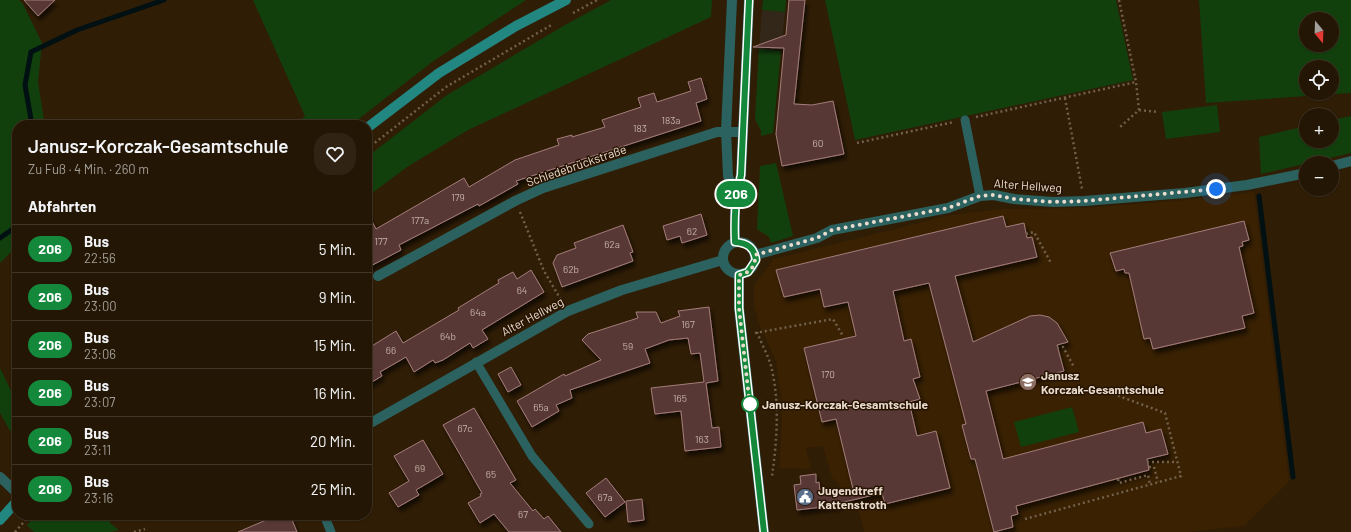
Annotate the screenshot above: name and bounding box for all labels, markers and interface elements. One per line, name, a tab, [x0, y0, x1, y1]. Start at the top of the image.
north arrow	[1299, 12, 1339, 52]
map controls	[1299, 12, 1339, 196]
button: locate	[1299, 60, 1339, 100]
button: +	[1299, 108, 1339, 148]
house number: 183a	[662, 114, 680, 126]
house number: 183	[633, 122, 647, 134]
button: heart	[314, 133, 356, 175]
text: Janusz-Korczak-Gesamtschule	[28, 134, 289, 157]
house number: 60	[813, 137, 823, 149]
street label: Schledebrückstraße	[524, 141, 628, 189]
button: −	[1299, 156, 1339, 196]
text: Zu Fuß · 4 Min. · 260 m	[28, 161, 149, 177]
street label: Alter Hellweg	[993, 176, 1063, 194]
your location	[1206, 179, 1226, 199]
line badge: 206	[713, 181, 759, 207]
text: 206	[724, 185, 748, 202]
house number: 179	[451, 191, 465, 203]
text: Abfahrten	[28, 197, 96, 215]
house number: 177a	[411, 214, 429, 226]
house number: 62	[687, 225, 697, 237]
text: Bus	[84, 232, 109, 250]
house number: 177	[375, 235, 388, 247]
house number: 62a	[604, 238, 620, 250]
text: 206	[38, 240, 62, 257]
text: 5 Min.	[319, 240, 356, 258]
text: 22:56	[84, 250, 116, 266]
house number: 62b	[563, 263, 579, 275]
text: Bus	[84, 280, 109, 298]
house number: 64	[517, 284, 527, 296]
text: 206	[38, 288, 62, 305]
text: 9 Min.	[319, 288, 356, 306]
street label: Alter Hellweg	[499, 294, 565, 338]
text: 23:00	[84, 298, 117, 314]
house number: 64a	[470, 306, 486, 318]
house number: 167	[681, 318, 695, 330]
text: Bus	[84, 328, 109, 346]
house number: 64b	[440, 330, 456, 342]
text: 206	[38, 336, 62, 353]
text: 15 Min.	[314, 336, 356, 354]
house number: 59	[623, 340, 633, 352]
house number: 66	[386, 344, 396, 356]
text: 23:06	[84, 346, 116, 362]
house number: 170	[821, 368, 835, 380]
place label: Janusz Korczak-Gesamtschule	[1041, 368, 1165, 396]
school or university icon: Janusz Korczak-Gesamtschule	[1018, 372, 1038, 392]
text: Bus	[84, 376, 109, 394]
text: 206	[38, 384, 62, 401]
text: 16 Min.	[314, 384, 356, 402]
house number: 165	[673, 392, 687, 404]
text: 23:07	[84, 394, 116, 410]
marker: Janusz-Korczak-Gesamtschule	[741, 395, 759, 413]
place label: Janusz-Korczak-Gesamtschule	[762, 397, 928, 411]
house number: 65a	[533, 401, 549, 413]
house number: 67c	[457, 422, 473, 434]
text: Bus	[84, 424, 109, 442]
text: 206	[38, 432, 62, 449]
text: 20 Min.	[310, 432, 356, 450]
house number: 163	[695, 433, 709, 445]
text: 23:11	[84, 442, 111, 458]
house number: 69	[415, 462, 425, 474]
house number: 65	[486, 468, 496, 480]
text: Bus	[84, 472, 109, 490]
text: 206	[38, 480, 62, 497]
text: 25 Min.	[311, 480, 356, 498]
place label: Jugendtreff Kattenstroth	[818, 483, 887, 511]
public building icon: Jugendtreff Kattenstroth	[795, 487, 815, 507]
text: 23:16	[84, 490, 113, 506]
house number: 67a	[598, 491, 613, 503]
house number: 67	[518, 508, 528, 520]

